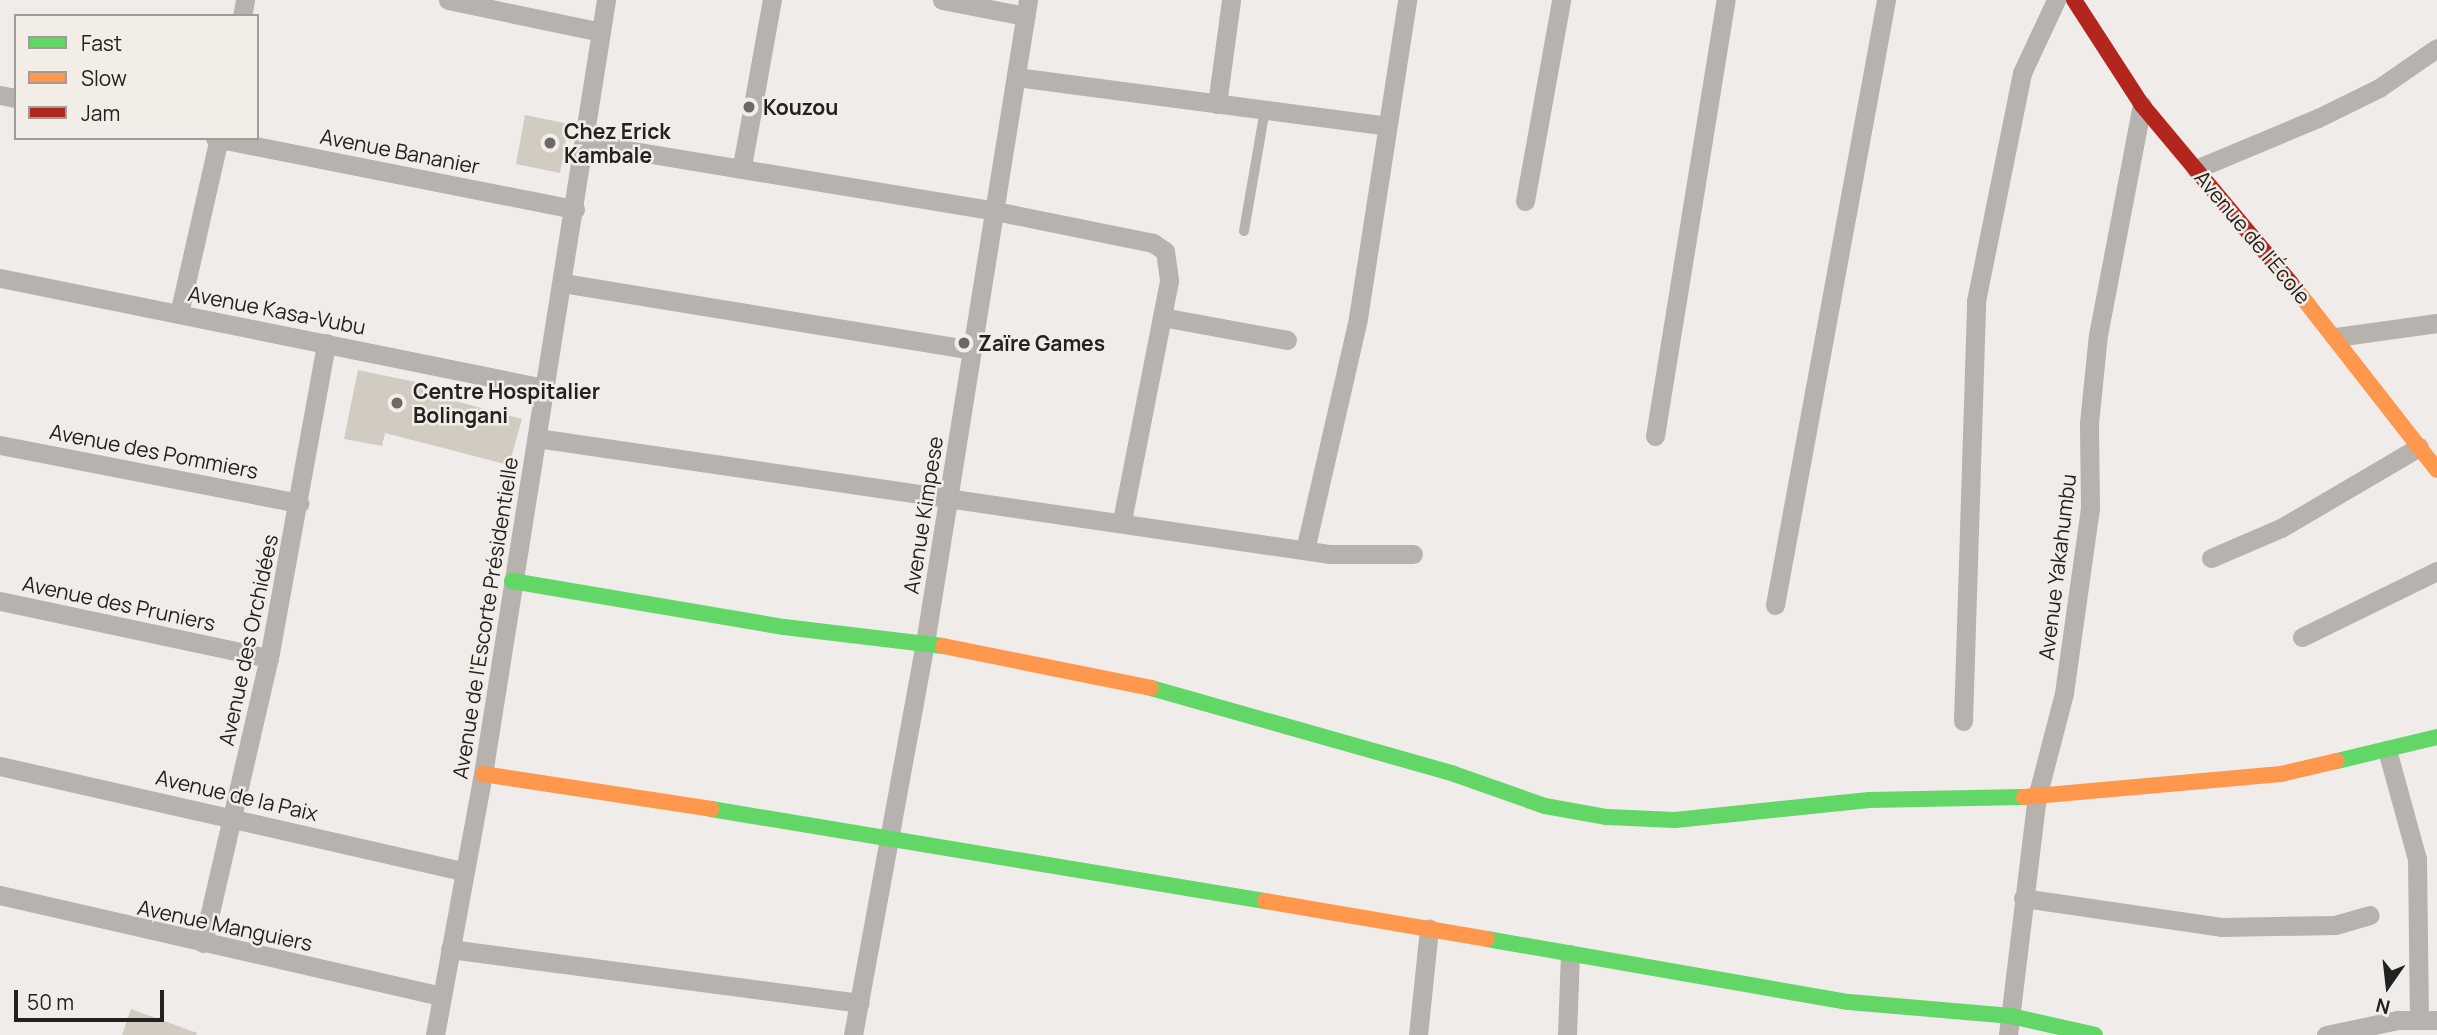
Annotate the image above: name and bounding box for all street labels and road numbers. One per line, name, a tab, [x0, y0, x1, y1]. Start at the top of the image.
street label: Avenue Bananier	[318, 123, 482, 179]
street label: Avenue de l'École	[2190, 165, 2316, 309]
street label: Avenue Kasa-Vubu	[186, 280, 368, 340]
street label: Avenue des Pommiers	[48, 418, 260, 484]
street label: Avenue Kimpese	[898, 434, 948, 596]
street label: Avenue de l'Escorte Présidentielle	[447, 455, 523, 781]
street label: Avenue Yakahumbu	[2033, 472, 2081, 662]
street label: Avenue des Orchidées	[213, 532, 283, 748]
street label: Avenue des Pruniers	[20, 570, 218, 636]
street label: Avenue de la Paix	[153, 764, 321, 826]
street label: Avenue Manguiers	[135, 894, 315, 956]

